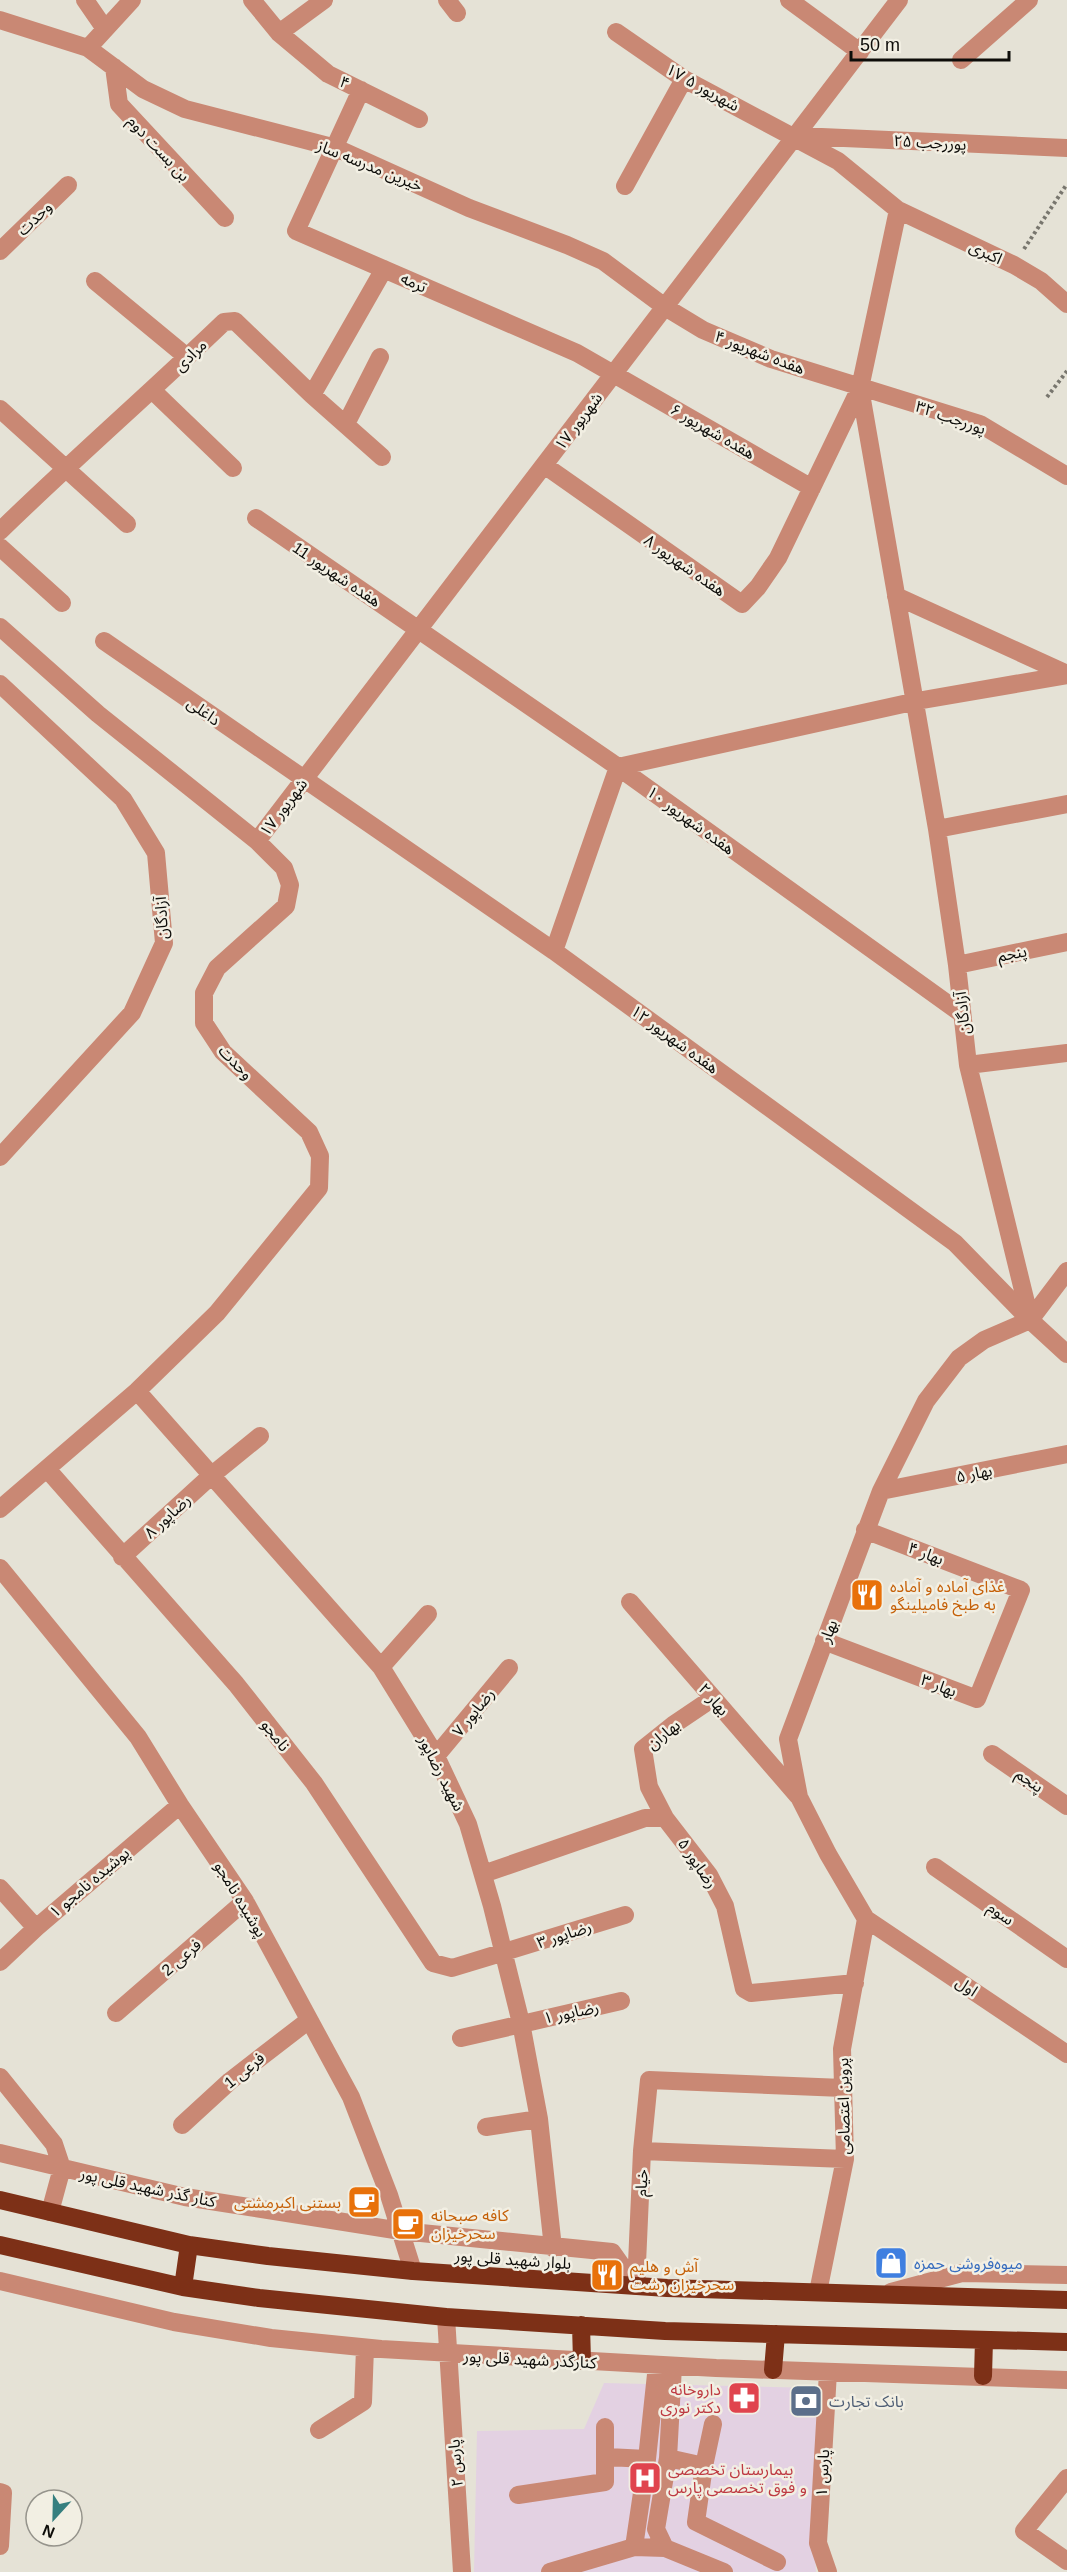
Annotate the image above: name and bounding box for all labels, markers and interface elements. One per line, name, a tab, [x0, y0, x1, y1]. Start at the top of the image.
scale bar	[851, 24, 1008, 62]
text: 50 m	[860, 35, 900, 55]
street label: ۱۷ شهریور ۵	[663, 60, 742, 115]
street label: ۴	[337, 73, 353, 92]
street label: بن بست دوم	[121, 112, 193, 187]
street label: پوررجب ۲۵	[893, 132, 967, 155]
street label: خیرین مدرسه ساز	[313, 136, 425, 195]
street label: وحدت	[14, 198, 56, 239]
street label: اکبری	[966, 237, 1005, 268]
street label: ترمه	[398, 269, 430, 297]
street label: هفده شهریور ۴	[712, 328, 807, 378]
street label: مرادی	[171, 336, 211, 375]
street label: ۱۷ شهریور	[551, 389, 606, 454]
street label: پوررجب ۳۲	[913, 398, 988, 439]
street label: هفده شهریور ۶	[667, 400, 758, 463]
street label: هفده شهریور ۸	[640, 531, 728, 600]
street label: هفده شهریور 11	[289, 539, 384, 611]
street label: داغلی	[183, 694, 223, 730]
street label: ۱۷ شهریور	[256, 775, 311, 840]
street label: هفده شهریور ۱۰	[643, 783, 738, 859]
street label: آزادگان	[152, 895, 172, 940]
street label: پنجم	[996, 942, 1029, 969]
street label: آزادگان	[952, 989, 974, 1035]
street label: هفده شهریور ۱۲	[627, 1002, 722, 1078]
street label: وحدت	[215, 1042, 256, 1084]
street label: بهار ۵	[955, 1462, 994, 1486]
street label: رضاپور ۸	[141, 1491, 195, 1543]
street label: بهار ۴	[905, 1539, 946, 1569]
restaurant icon: غذای آماده و آماده به طبخ فامیلینگو	[849, 1577, 885, 1613]
place label: غذای آماده و آماده به طبخ فامیلینگو	[890, 1578, 1005, 1617]
street label: بهار	[816, 1617, 841, 1646]
street label: بهار ۳	[918, 1671, 959, 1701]
street label: بهار ۲	[694, 1680, 732, 1719]
street label: رضاپور ۷	[449, 1685, 499, 1741]
street label: نامجو	[257, 1716, 293, 1755]
street label: بهاران	[643, 1716, 684, 1754]
street label: شهید رضاپور	[413, 1732, 468, 1815]
street label: پنجم	[1010, 1765, 1047, 1799]
street label: رضاپور ۵	[673, 1835, 720, 1893]
street label: پوشیده نامجو ۱	[46, 1844, 134, 1922]
street label: پوشیده نامجو	[209, 1858, 270, 1941]
street label: سوم	[982, 1898, 1017, 1932]
street label: رضاپور ۳	[535, 1918, 594, 1953]
street label: فرعی 2	[158, 1936, 205, 1980]
street label: اول	[952, 1973, 981, 2001]
street label: رضاپور ۱	[542, 1998, 601, 2029]
street label: فرعی 1	[221, 2049, 268, 2092]
street label: پروین اعتصامی	[834, 2057, 855, 2155]
street label: کنار گذر شهید قلی پور	[77, 2165, 218, 2212]
street label: خیام	[633, 2169, 654, 2197]
cafe icon: بستنی اکبرمشتی	[346, 2184, 382, 2220]
place label: بستنی اکبرمشتی	[234, 2194, 341, 2212]
cafe icon: کافه صبحانه سحرخیزان	[390, 2206, 426, 2242]
place label: کافه صبحانه سحرخیزان	[431, 2207, 509, 2243]
shop icon: میوه‌فروشی حمزه	[873, 2245, 909, 2281]
street label: بلوار شهید قلی پور	[453, 2247, 572, 2274]
place label: میوه‌فروشی حمزه	[914, 2255, 1023, 2273]
restaurant icon: آش و هلیم سحرخیزان رشت	[589, 2257, 625, 2293]
place label: آش و هلیم سحرخیزان رشت	[630, 2258, 734, 2294]
street label: کنارگذر شهید قلی پور	[462, 2347, 597, 2374]
pharmacy icon: داروخانه دکتر نوری	[726, 2380, 762, 2416]
place label: داروخانه دکتر نوری	[660, 2381, 721, 2417]
bank icon: بانک تجارت	[788, 2383, 824, 2419]
place label: بانک تجارت	[829, 2393, 904, 2411]
street label: پارس ۲	[445, 2438, 468, 2487]
street label: پارس ۱	[813, 2449, 834, 2497]
hospital icon: بیمارستان تخصصی و فوق تخصصی پارس	[627, 2460, 663, 2496]
place label: بیمارستان تخصصی و فوق تخصصی پارس	[668, 2461, 807, 2498]
north arrow	[24, 2488, 84, 2548]
text: N	[40, 2521, 57, 2541]

